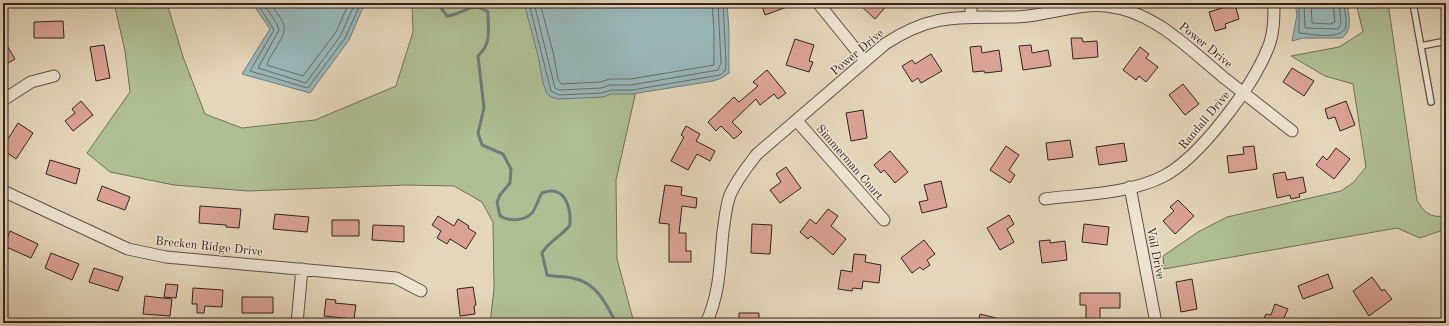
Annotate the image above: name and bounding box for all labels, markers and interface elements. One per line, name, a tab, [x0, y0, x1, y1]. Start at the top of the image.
street label: Power Drive	[1176, 21, 1235, 71]
street label: Power Drive	[829, 27, 887, 78]
street label: Randall Drive	[1177, 89, 1233, 152]
street label: Simmerman Court	[814, 123, 885, 202]
street label: Vail Drive	[1144, 226, 1166, 281]
street label: Brecken Ridge Drive	[155, 235, 264, 259]

